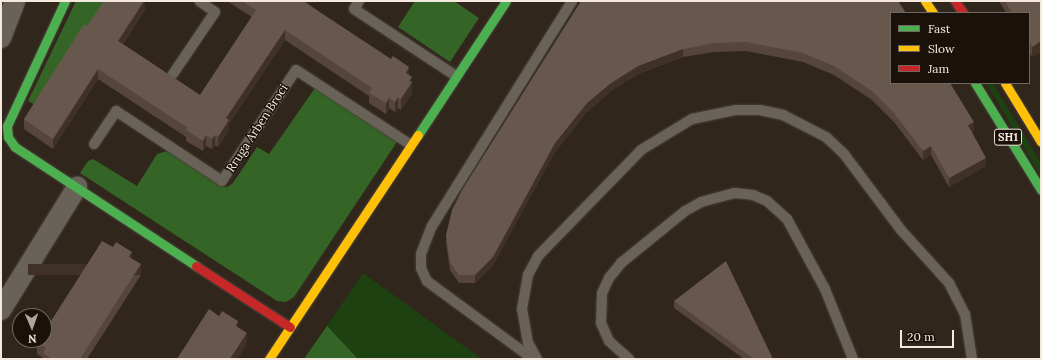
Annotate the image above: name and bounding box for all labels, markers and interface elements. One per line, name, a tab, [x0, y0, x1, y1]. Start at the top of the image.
legend	[890, 12, 1030, 84]
text: Fast	[928, 21, 951, 36]
text: Slow	[928, 41, 955, 56]
text: Jam	[928, 61, 949, 76]
street label: Rruga Arben Broci	[223, 81, 291, 175]
road number: SH1	[994, 128, 1022, 146]
north arrow	[12, 308, 52, 348]
scale bar	[902, 322, 956, 348]
text: 20 m	[907, 329, 935, 344]
text: N	[28, 332, 37, 346]

